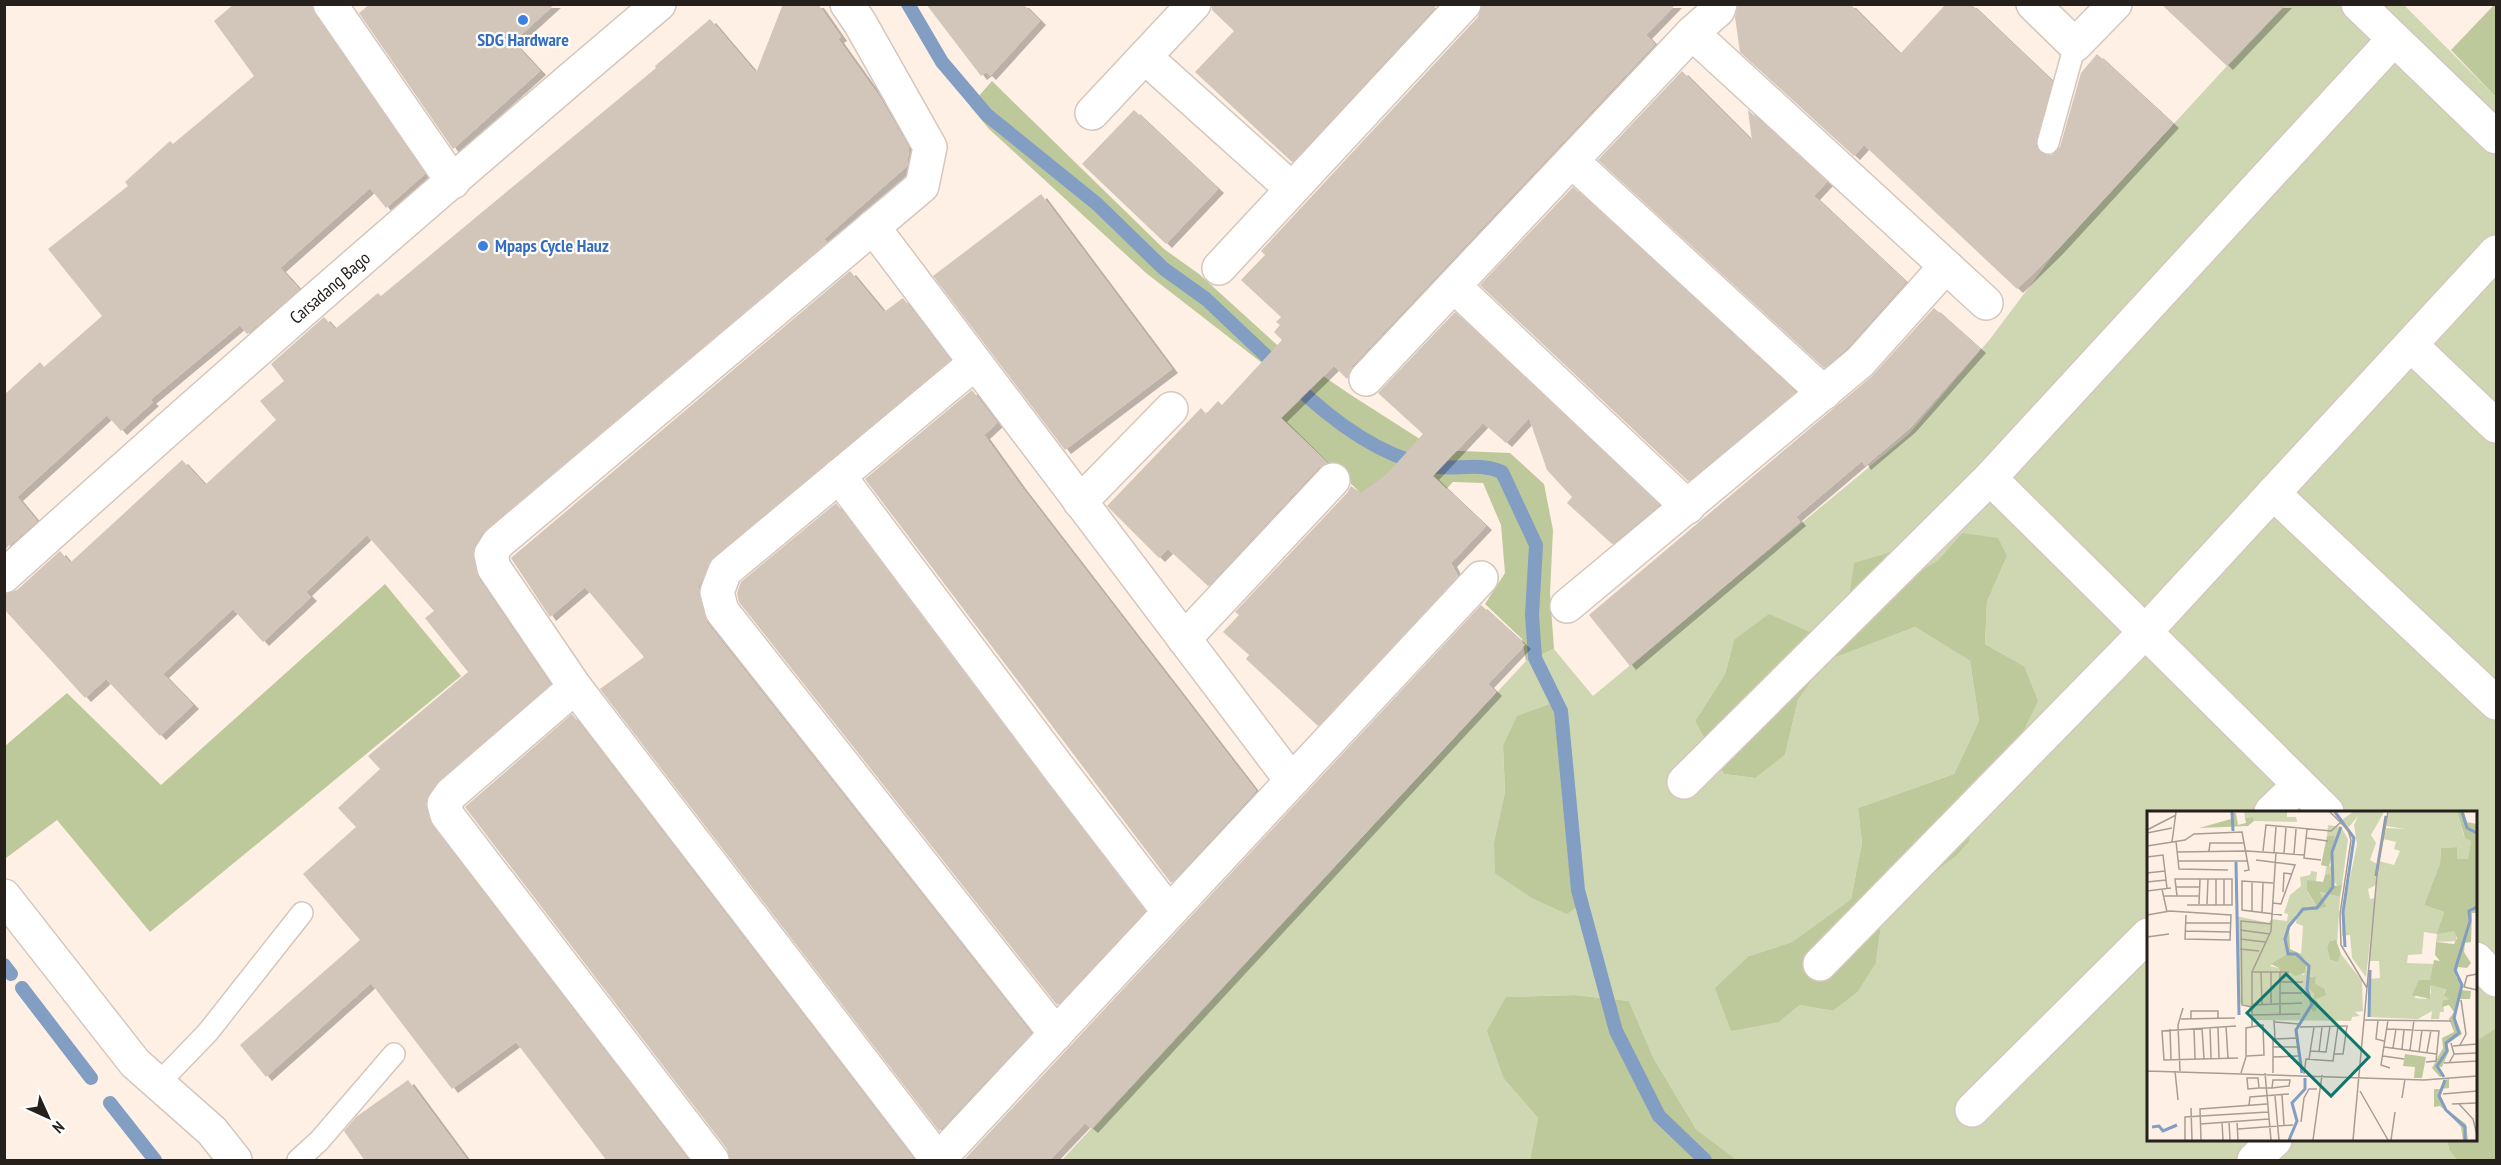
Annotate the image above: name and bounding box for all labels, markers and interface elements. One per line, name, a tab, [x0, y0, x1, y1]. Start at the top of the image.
marker: SDG Hardware	[516, 13, 530, 27]
place label: SDG Hardware	[477, 28, 569, 51]
place label: Mpaps Cycle Hauz	[495, 234, 609, 257]
marker: Mpaps Cycle Hauz	[476, 239, 490, 253]
street label: Carsadang Bago	[285, 246, 375, 329]
inset map	[2147, 811, 2477, 1141]
north arrow	[18, 1087, 78, 1147]
text: N	[48, 1117, 69, 1138]

